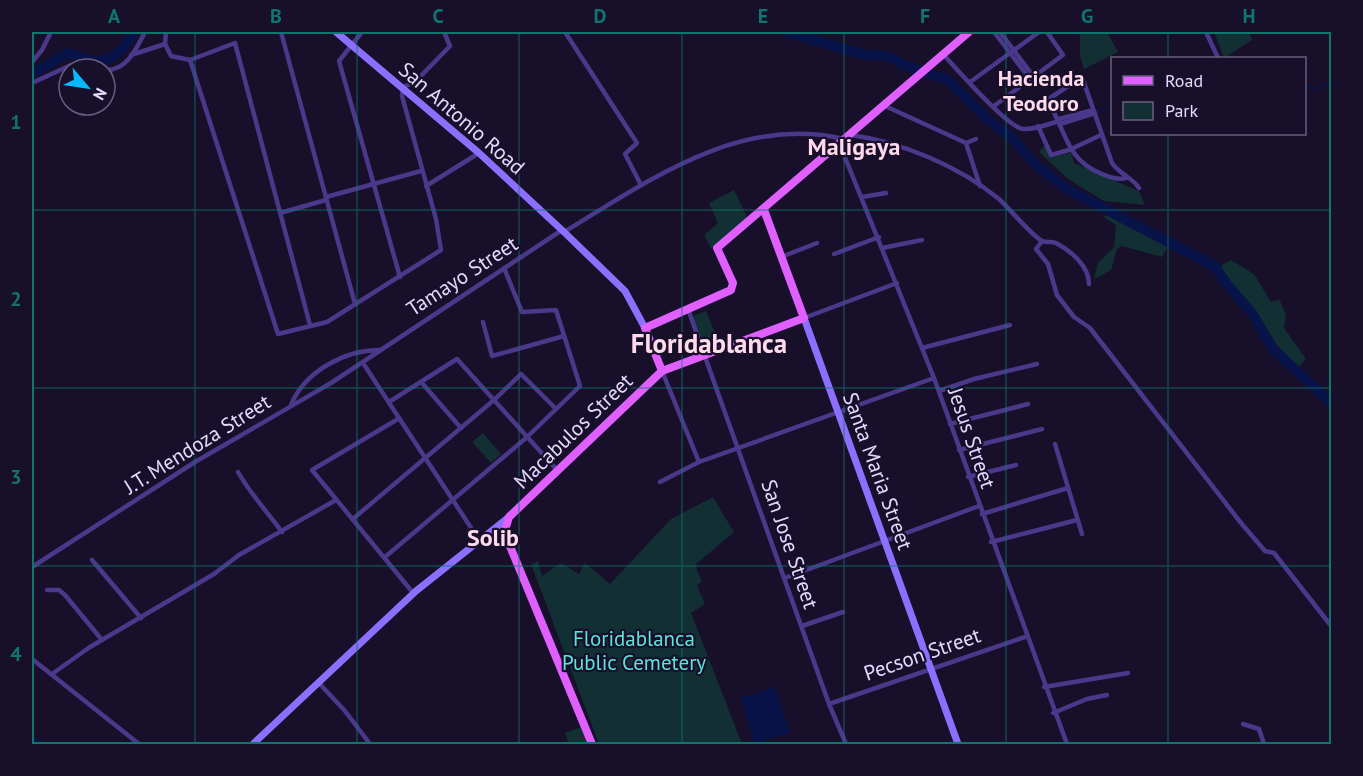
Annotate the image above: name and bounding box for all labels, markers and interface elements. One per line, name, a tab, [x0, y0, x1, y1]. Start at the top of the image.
text: A	[108, 3, 121, 29]
text: B	[270, 3, 282, 29]
text: C	[432, 3, 444, 29]
text: D	[594, 3, 607, 29]
text: E	[758, 3, 768, 29]
text: F	[920, 3, 930, 29]
text: G	[1081, 3, 1093, 29]
text: H	[1242, 3, 1256, 29]
street label: San Antonio Road	[393, 56, 531, 180]
north arrow	[57, 57, 117, 117]
legend	[1111, 57, 1306, 135]
district label: Hacienda Teodoro	[998, 64, 1084, 117]
text: Road	[1165, 69, 1203, 92]
text: N	[89, 85, 111, 104]
text: Park	[1165, 99, 1198, 122]
text: 1	[10, 109, 22, 135]
district label: Maligaya	[808, 131, 900, 162]
street label: Tamayo Street	[401, 230, 523, 322]
text: 2	[10, 286, 22, 312]
district label: Floridablanca	[631, 326, 787, 360]
street label: Macabulos Street	[508, 367, 638, 495]
street label: Jesus Street	[942, 383, 1002, 492]
street label: J.T. Mendoza Street	[118, 388, 275, 500]
street label: Santa Maria Street	[837, 389, 919, 553]
text: 3	[10, 464, 22, 490]
street label: San Jose Street	[755, 476, 825, 612]
district label: Solib	[467, 522, 519, 553]
street label: Pecson Street	[860, 621, 984, 687]
park label: Floridablanca Public Cemetery	[562, 625, 706, 676]
text: 4	[10, 641, 22, 667]

